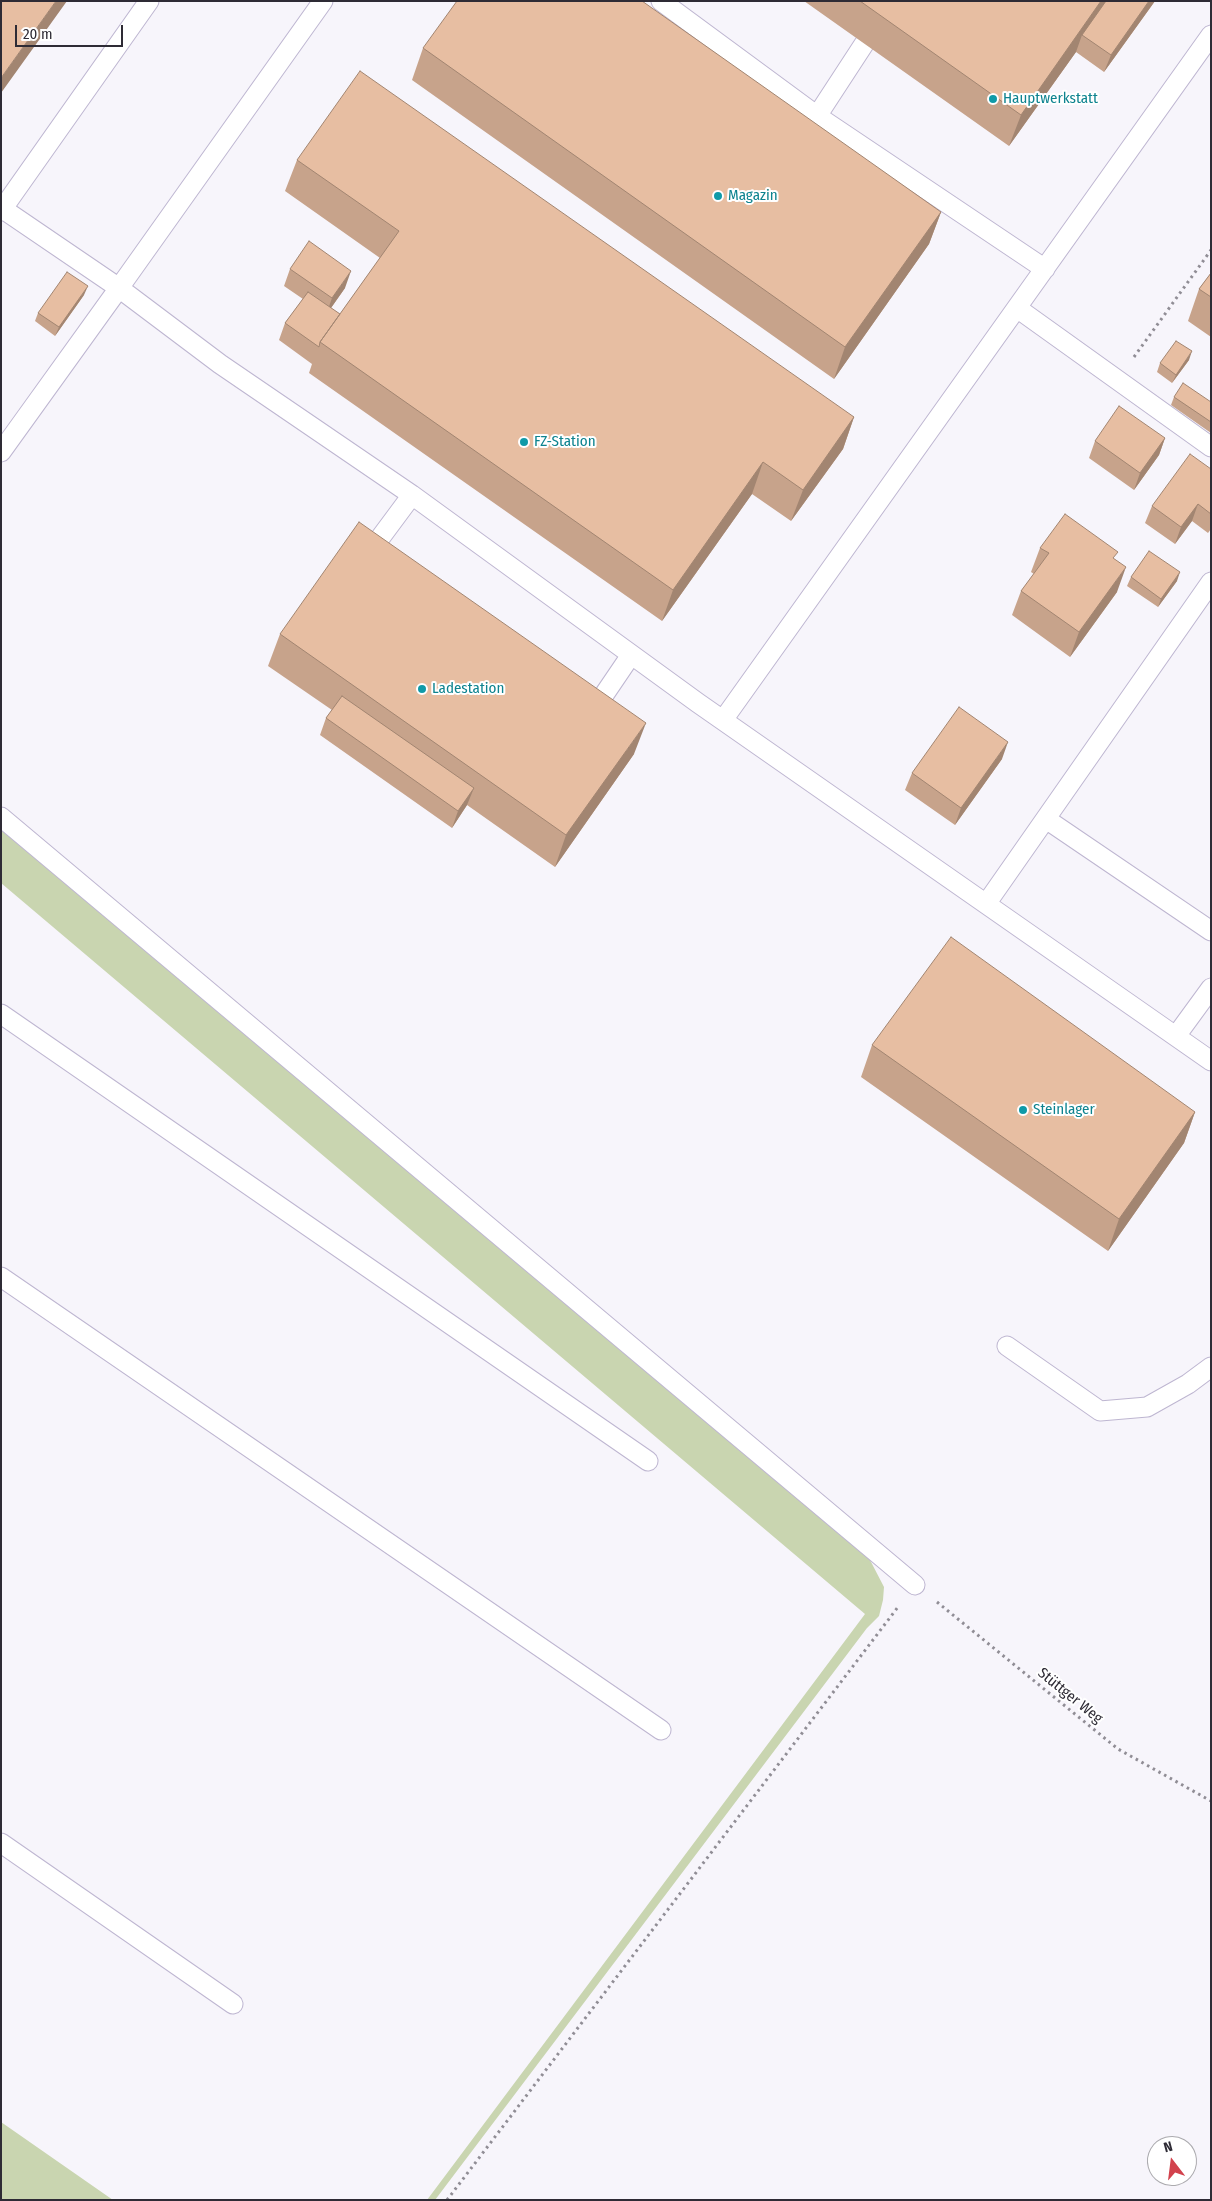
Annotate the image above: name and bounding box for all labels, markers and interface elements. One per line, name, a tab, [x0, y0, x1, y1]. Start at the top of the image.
scale bar	[18, 15, 125, 47]
text: 20 m	[23, 25, 53, 43]
place label: Hauptwerkstatt	[1003, 90, 1098, 108]
marker: Hauptwerkstatt	[987, 93, 999, 105]
place label: Magazin	[728, 187, 778, 205]
marker: Magazin	[712, 190, 724, 202]
place label: FZ-Station	[534, 433, 596, 451]
marker: FZ-Station	[518, 436, 530, 448]
place label: Ladestation	[432, 680, 504, 698]
marker: Ladestation	[416, 683, 428, 695]
place label: Steinlager	[1033, 1101, 1095, 1119]
marker: Steinlager	[1017, 1104, 1029, 1116]
street label: Stüttger Weg	[1034, 1664, 1106, 1728]
north arrow	[1147, 2136, 1197, 2186]
text: N	[1162, 2138, 1174, 2156]

